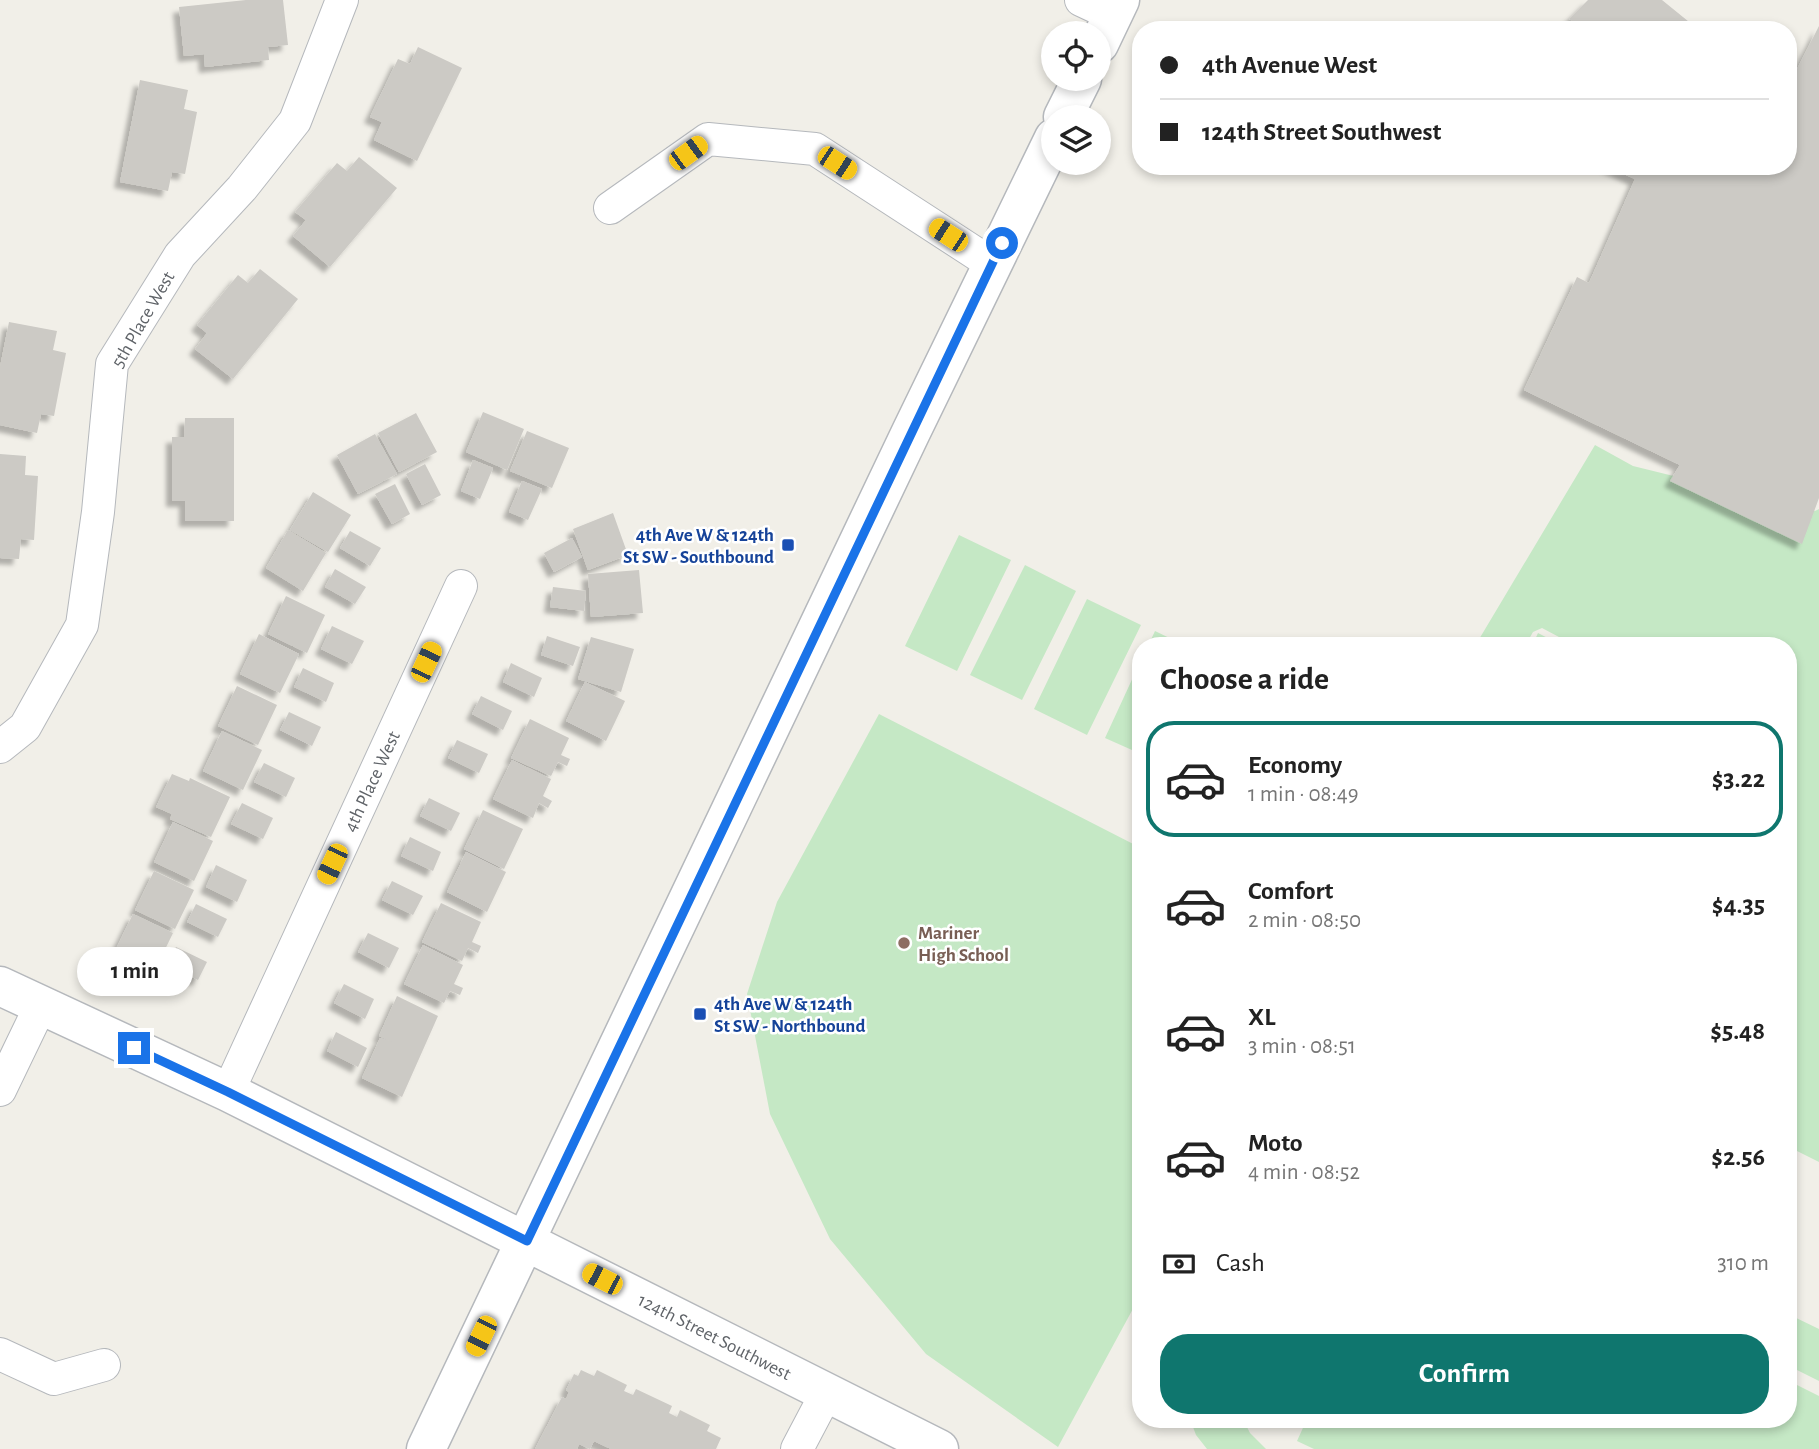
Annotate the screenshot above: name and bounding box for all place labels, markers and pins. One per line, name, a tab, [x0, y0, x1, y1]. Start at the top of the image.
place label: 4th Ave W & 124th St SW - Southbound	[623, 526, 774, 567]
marker: 4th Ave W & 124th St SW - Southbound	[780, 537, 796, 553]
place label: Mariner High School	[918, 924, 1009, 965]
marker: Mariner High School	[896, 935, 912, 951]
place label: 4th Ave W & 124th St SW - Northbound	[714, 995, 865, 1036]
marker: 4th Ave W & 124th St SW - Northbound	[692, 1006, 708, 1022]

